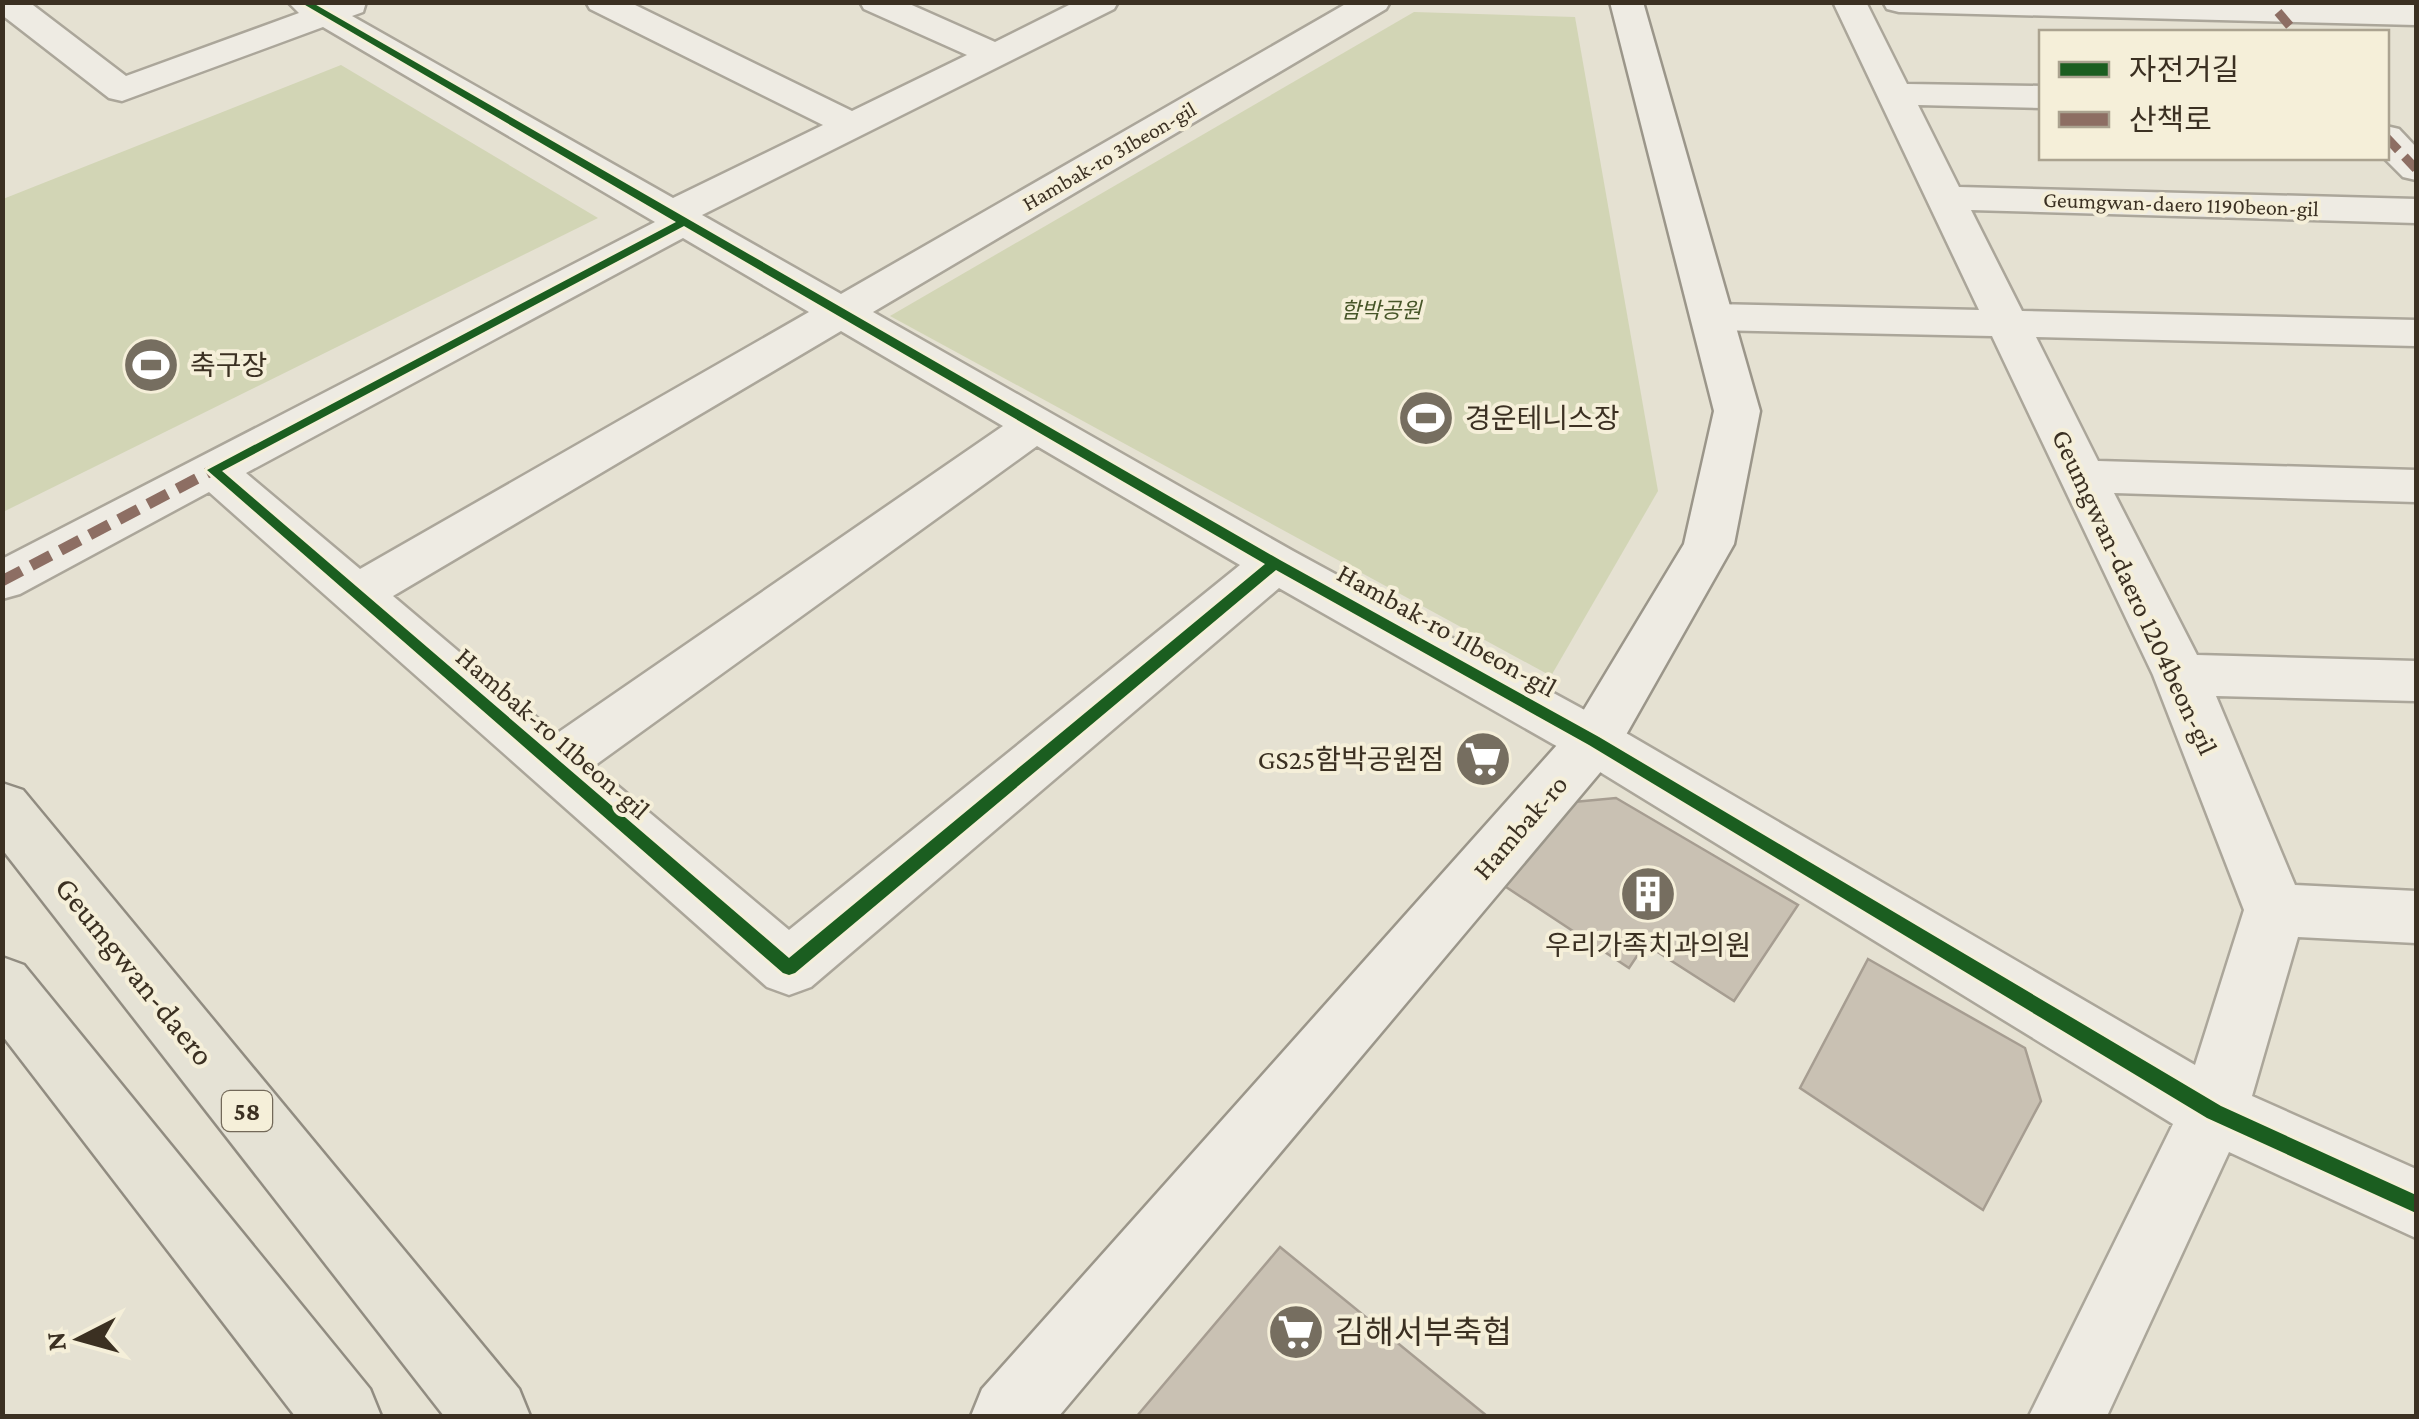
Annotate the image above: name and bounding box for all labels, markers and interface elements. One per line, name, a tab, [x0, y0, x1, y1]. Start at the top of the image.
legend	[2039, 30, 2389, 160]
text: 자전거길	[2129, 53, 2239, 86]
street label: Hambak-ro 31beon-gil	[1018, 96, 1200, 216]
text: 산책로	[2129, 103, 2212, 136]
street label: Geumgwan-daero 1190beon-gil	[2043, 187, 2320, 221]
park label: 함박공원	[1341, 298, 1423, 323]
sports icon: 축구장	[121, 335, 181, 395]
place label: 축구장	[190, 350, 267, 381]
sports icon: 경운테니스장	[1396, 388, 1456, 448]
place label: 경운테니스장	[1465, 403, 1620, 434]
street label: Geumgwan-daero 1204beon-gil	[2046, 424, 2224, 760]
street label: Hambak-ro 11beon-gil	[1332, 557, 1562, 703]
street label: Hambak-ro 11beon-gil	[450, 641, 656, 825]
supermarket icon: GS25함박공원점	[1453, 729, 1513, 789]
place label: GS25함박공원점	[1258, 744, 1444, 775]
street label: Hambak-ro	[1466, 769, 1574, 885]
building icon: 우리가족치과의원	[1618, 864, 1678, 924]
street label: Geumgwan-daero	[48, 869, 222, 1073]
place label: 우리가족치과의원	[1545, 930, 1751, 961]
road number: 58	[222, 1091, 272, 1131]
north arrow	[30, 1289, 130, 1389]
supermarket icon: 김해서부축협	[1266, 1302, 1326, 1362]
place label: 김해서부축협	[1335, 1314, 1512, 1350]
text: N	[39, 1330, 72, 1353]

